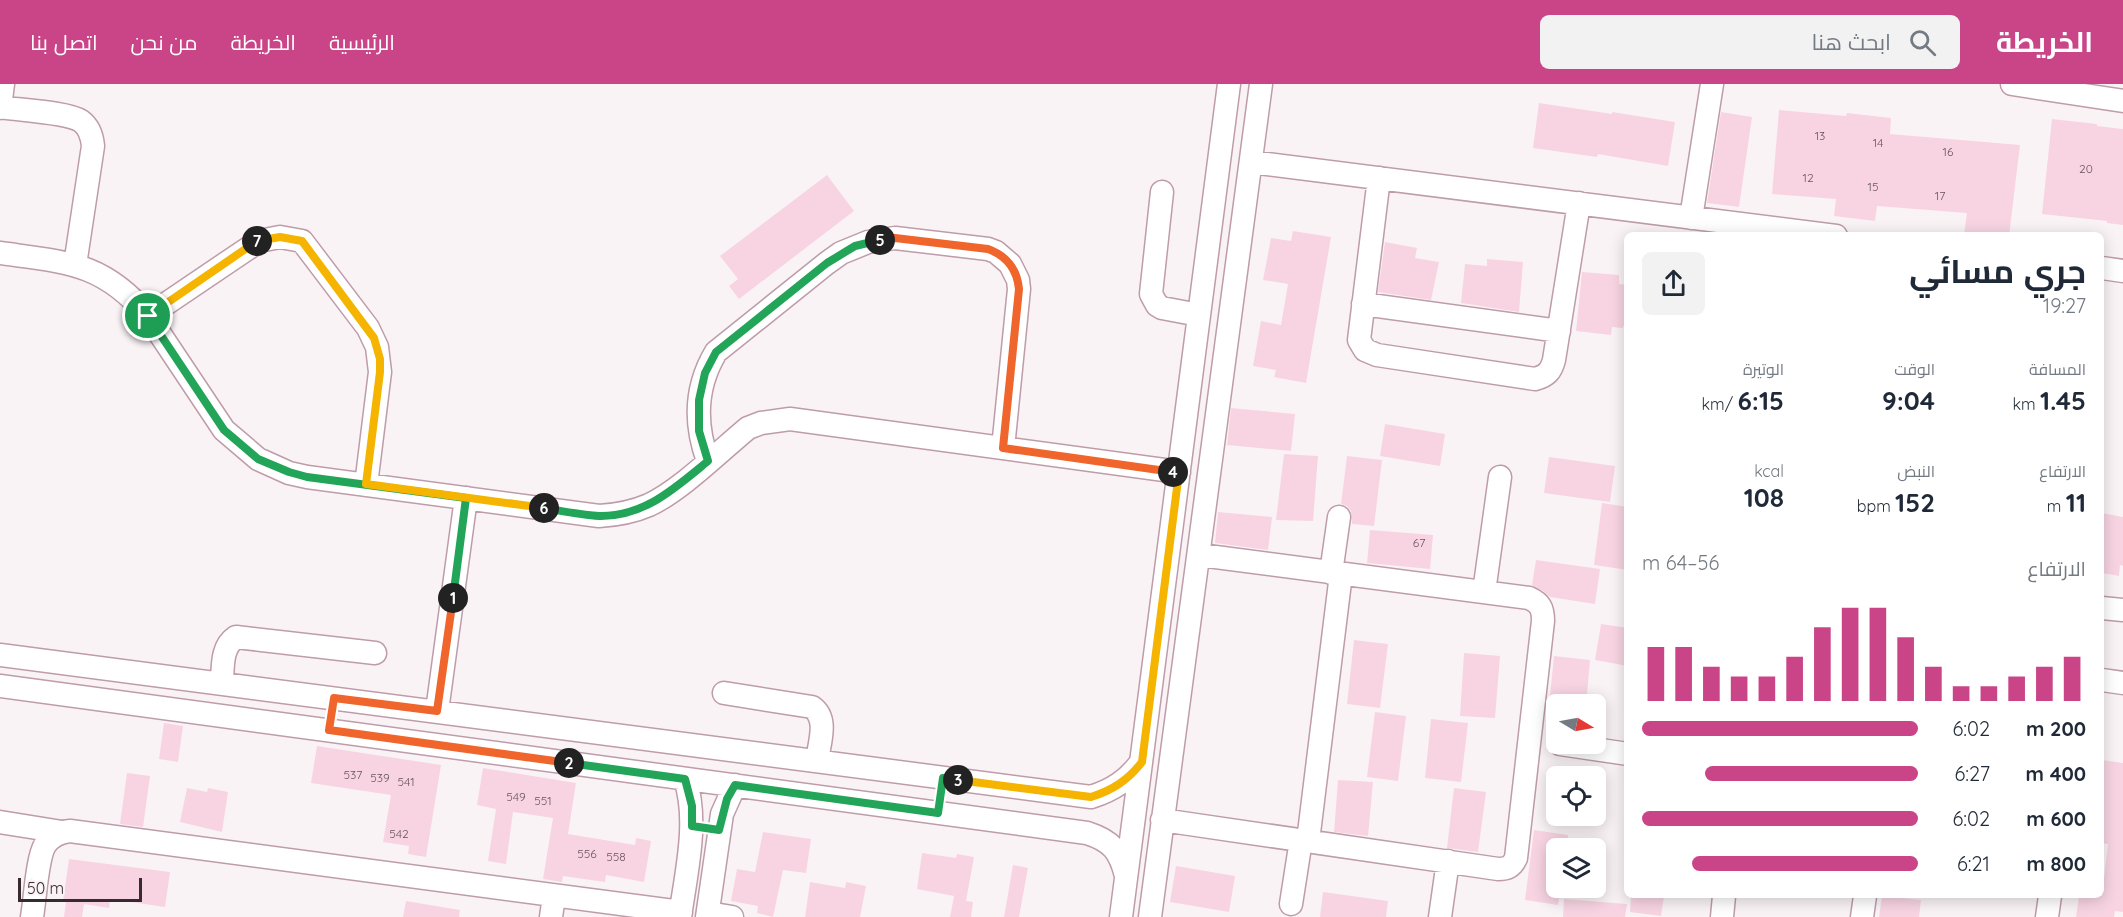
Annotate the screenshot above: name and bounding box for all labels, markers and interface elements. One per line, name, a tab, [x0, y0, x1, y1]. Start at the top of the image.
search box	[1540, 15, 1960, 69]
text: الخريطة	[1996, 24, 2093, 59]
icon: search	[1906, 26, 1939, 59]
text: ابحث هنا	[1811, 28, 1891, 56]
text: اتصل بنا	[30, 29, 98, 55]
text: من نحن	[131, 29, 197, 55]
text: الخريطة	[230, 29, 296, 55]
text: الرئيسية	[329, 29, 395, 55]
house number: 13	[1815, 128, 1825, 143]
house number: 14	[1873, 135, 1883, 150]
house number: 16	[1943, 144, 1954, 159]
house number: 20	[2079, 161, 2093, 176]
house number: 12	[1802, 170, 1814, 185]
house number: 15	[1868, 179, 1878, 194]
house number: 17	[1935, 188, 1945, 203]
pin: 5	[865, 225, 895, 255]
pin: 7	[242, 226, 272, 256]
text: 5	[875, 230, 885, 250]
text: 7	[253, 231, 261, 251]
text: جري مسائي	[1909, 250, 2086, 291]
button: share	[1642, 252, 1705, 315]
pin	[122, 290, 173, 341]
text: 19:27	[2043, 293, 2086, 318]
icon: arrive	[131, 299, 164, 332]
text: الوتيرة	[1743, 359, 1784, 379]
text: الوقت	[1894, 359, 1935, 379]
text: المسافة	[2029, 359, 2086, 379]
text: 6:15	[1737, 384, 1784, 417]
text: 9:04	[1882, 384, 1935, 417]
text: 1.45	[2040, 384, 2086, 417]
text: /km	[1702, 394, 1737, 414]
text: km	[2012, 394, 2040, 414]
pin: 4	[1158, 457, 1188, 487]
text: kcal	[1754, 461, 1784, 481]
text: النبض	[1897, 461, 1935, 481]
text: الارتفاع	[2039, 461, 2086, 481]
text: 4	[1168, 462, 1178, 482]
text: 108	[1744, 481, 1784, 514]
text: 152	[1895, 486, 1935, 519]
text: 11	[2066, 486, 2086, 519]
pin: 6	[529, 493, 559, 523]
text: bpm	[1857, 496, 1895, 516]
text: m	[2047, 496, 2066, 516]
text: 6	[540, 498, 548, 518]
house number: 67	[1413, 535, 1425, 550]
text: 56–64 m	[1642, 550, 1719, 575]
text: الارتفاع	[2027, 556, 2086, 581]
pin: 1	[438, 583, 468, 613]
text: 1	[450, 588, 456, 608]
north arrow	[1546, 694, 1606, 754]
map controls	[1546, 694, 1606, 898]
text: 6:02	[1953, 716, 1990, 741]
text: 200 m	[2026, 716, 2086, 741]
pin: 2	[554, 748, 584, 778]
text: 2	[564, 753, 574, 773]
text: 6:27	[1955, 761, 1990, 786]
text: 400 m	[2026, 761, 2086, 786]
pin: 3	[943, 765, 973, 795]
button: locate	[1546, 766, 1606, 826]
house number: 537	[344, 767, 362, 782]
house number: 539	[370, 770, 390, 785]
text: 3	[954, 770, 962, 790]
house number: 541	[397, 774, 415, 789]
house number: 549	[506, 789, 526, 804]
house number: 551	[534, 793, 552, 808]
text: 6:02	[1953, 806, 1990, 831]
text: 600 m	[2026, 806, 2086, 831]
house number: 542	[389, 826, 409, 841]
button: layers	[1546, 838, 1606, 898]
house number: 556	[577, 846, 597, 861]
house number: 558	[606, 849, 626, 864]
text: 6:21	[1957, 851, 1990, 876]
text: 800 m	[2026, 851, 2086, 876]
scale bar	[18, 875, 142, 902]
text: 50 m	[27, 878, 64, 898]

